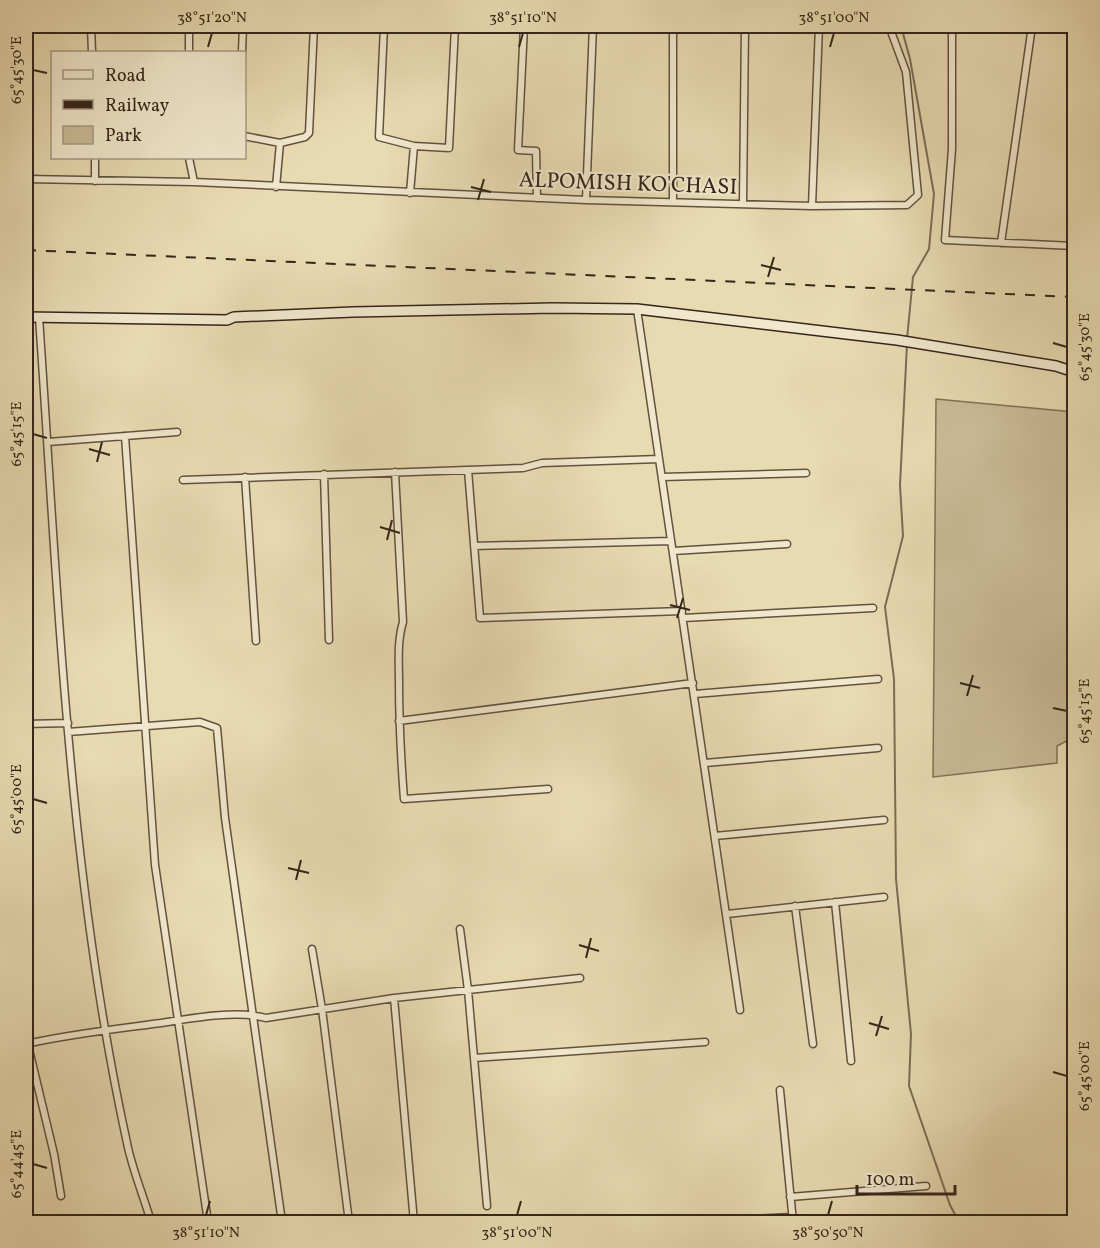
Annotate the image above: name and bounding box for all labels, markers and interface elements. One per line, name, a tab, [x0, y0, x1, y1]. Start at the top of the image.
text: 38°51'20"N	[177, 8, 247, 29]
text: 38°51'10"N	[489, 8, 557, 29]
text: 38°51'00"N	[799, 8, 869, 29]
text: 65°45'30"E	[7, 36, 28, 104]
legend	[51, 51, 246, 159]
text: Road	[105, 64, 146, 89]
text: Railway	[105, 94, 169, 119]
text: Park	[105, 124, 142, 149]
street label: ALPOMISH KO'CHASI	[518, 165, 738, 204]
text: 65°45'30"E	[1075, 313, 1096, 381]
text: 65°45'15"E	[7, 401, 28, 467]
text: 65°45'15"E	[1075, 678, 1096, 744]
text: 65°45'00"E	[7, 764, 28, 834]
text: 65°45'00"E	[1075, 1041, 1096, 1111]
text: 65°44'45"E	[7, 1130, 28, 1198]
scale bar	[857, 1158, 954, 1196]
text: 100 m	[866, 1168, 915, 1193]
text: 38°51'10"N	[172, 1223, 240, 1244]
text: 38°51'00"N	[482, 1223, 552, 1244]
text: 38°50'50"N	[792, 1223, 864, 1244]

